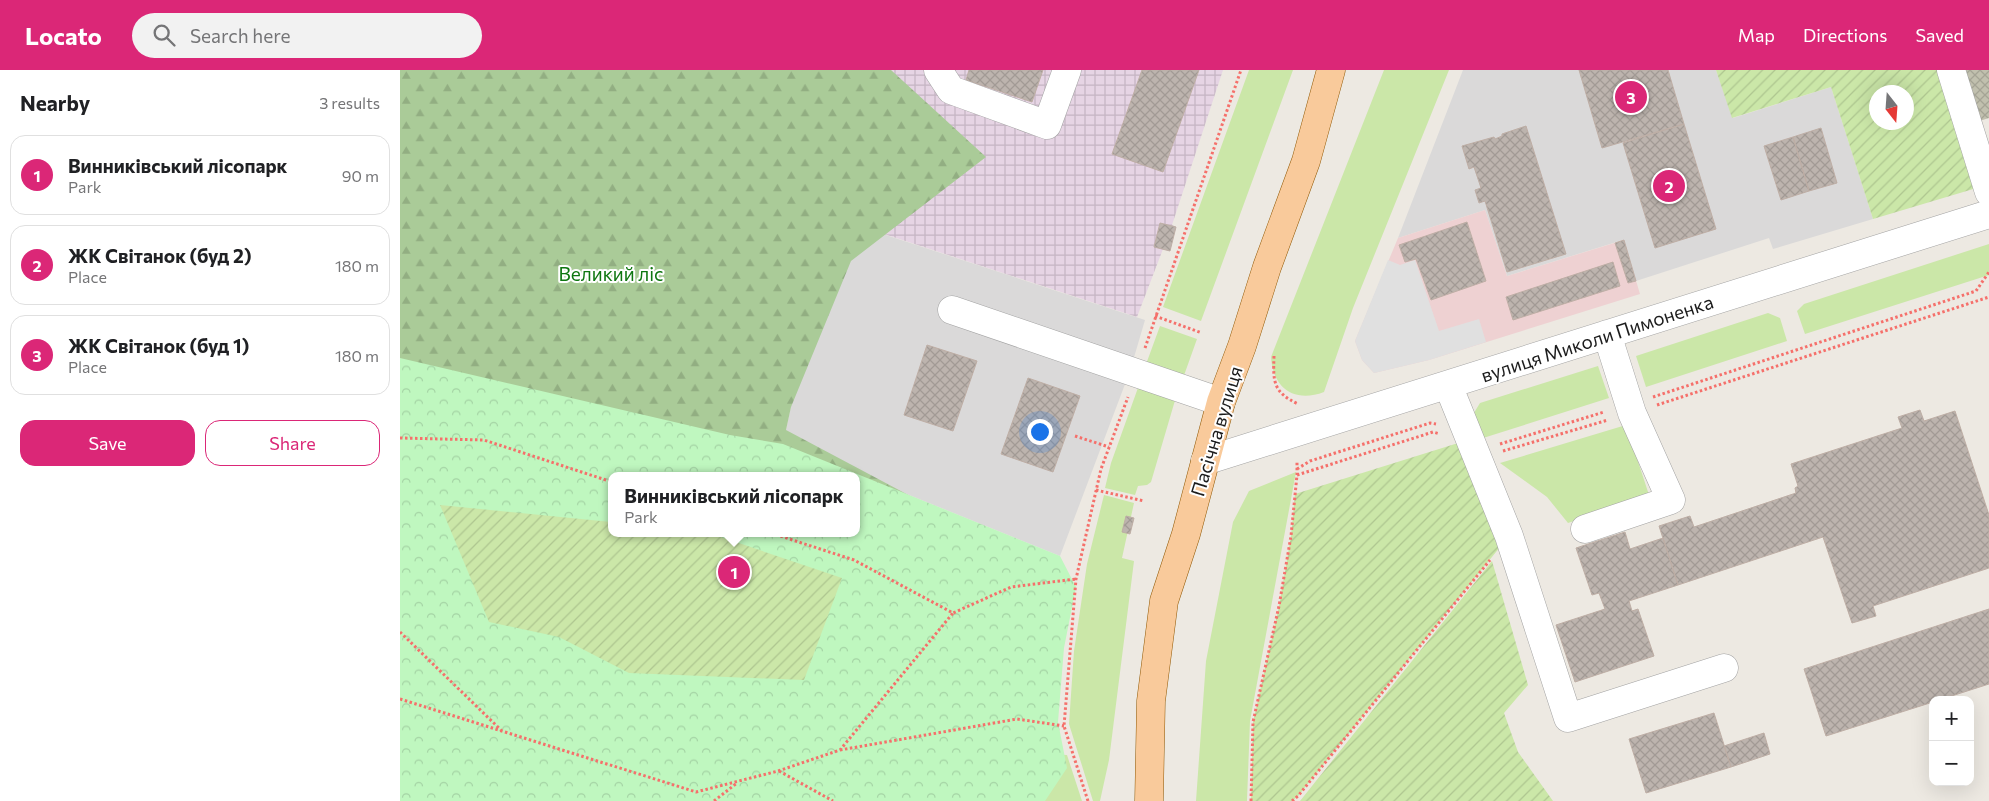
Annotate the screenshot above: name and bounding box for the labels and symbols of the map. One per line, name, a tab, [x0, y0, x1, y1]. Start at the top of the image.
pin: 3	[1615, 78, 1647, 116]
north arrow	[1869, 85, 1914, 130]
pin: 2	[1653, 167, 1685, 205]
park label: Великий ліс	[558, 262, 664, 285]
street label: вулиця Миколи Пимоненка	[1478, 290, 1716, 386]
street label: Пасічна вулиця	[1185, 363, 1247, 499]
your location	[1027, 419, 1053, 445]
pin: 1	[718, 553, 750, 591]

